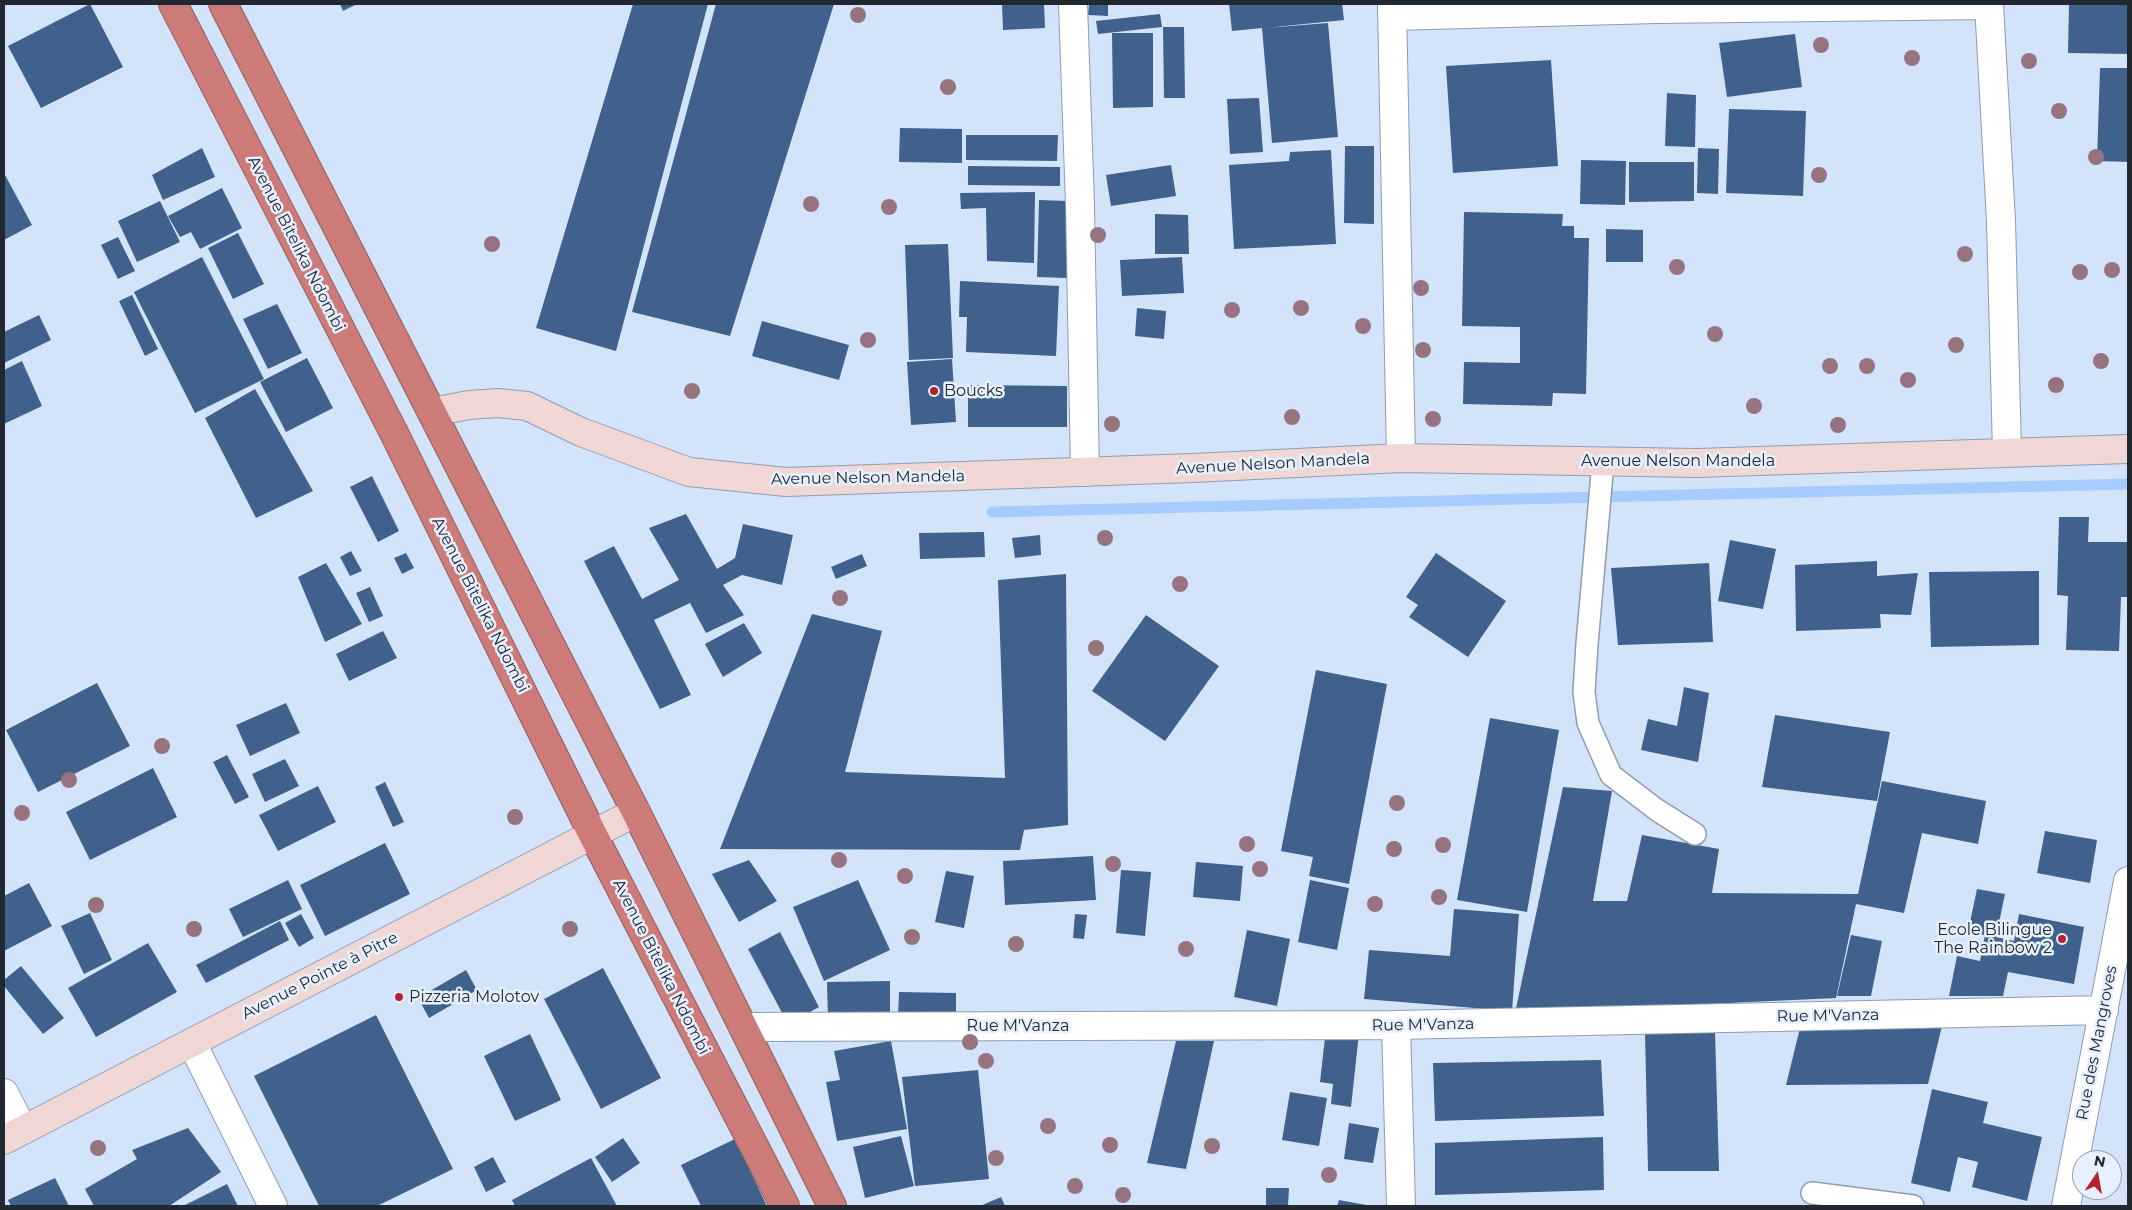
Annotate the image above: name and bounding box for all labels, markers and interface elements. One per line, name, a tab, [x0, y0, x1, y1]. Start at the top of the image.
street label: Avenue Bitelika Ndombi	[243, 153, 349, 335]
place label: Boucks	[944, 381, 1003, 401]
marker: Boucks	[928, 385, 940, 397]
street label: Avenue Nelson Mandela	[1176, 449, 1370, 479]
street label: Avenue Nelson Mandela	[1581, 451, 1775, 471]
street label: Avenue Nelson Mandela	[771, 467, 965, 489]
street label: Avenue Bitelika Ndombi	[427, 514, 533, 696]
street label: Avenue Bitelika Ndombi	[608, 876, 714, 1058]
place label: Ecole Bilingue The Rainbow 2	[1934, 920, 2052, 958]
street label: Avenue Pointe à Pitre	[239, 928, 401, 1024]
marker: Ecole Bilingue The Rainbow 2	[2056, 933, 2068, 945]
street label: Rue des Mangroves	[2073, 964, 2121, 1122]
place label: Pizzeria Molotov	[409, 987, 539, 1007]
marker: Pizzeria Molotov	[393, 991, 405, 1003]
street label: Rue M'Vanza	[1776, 1006, 1880, 1026]
street label: Rue M'Vanza	[1371, 1015, 1475, 1035]
street label: Rue M'Vanza	[967, 1016, 1069, 1036]
north arrow	[2072, 1150, 2122, 1200]
text: N	[2093, 1151, 2107, 1171]

